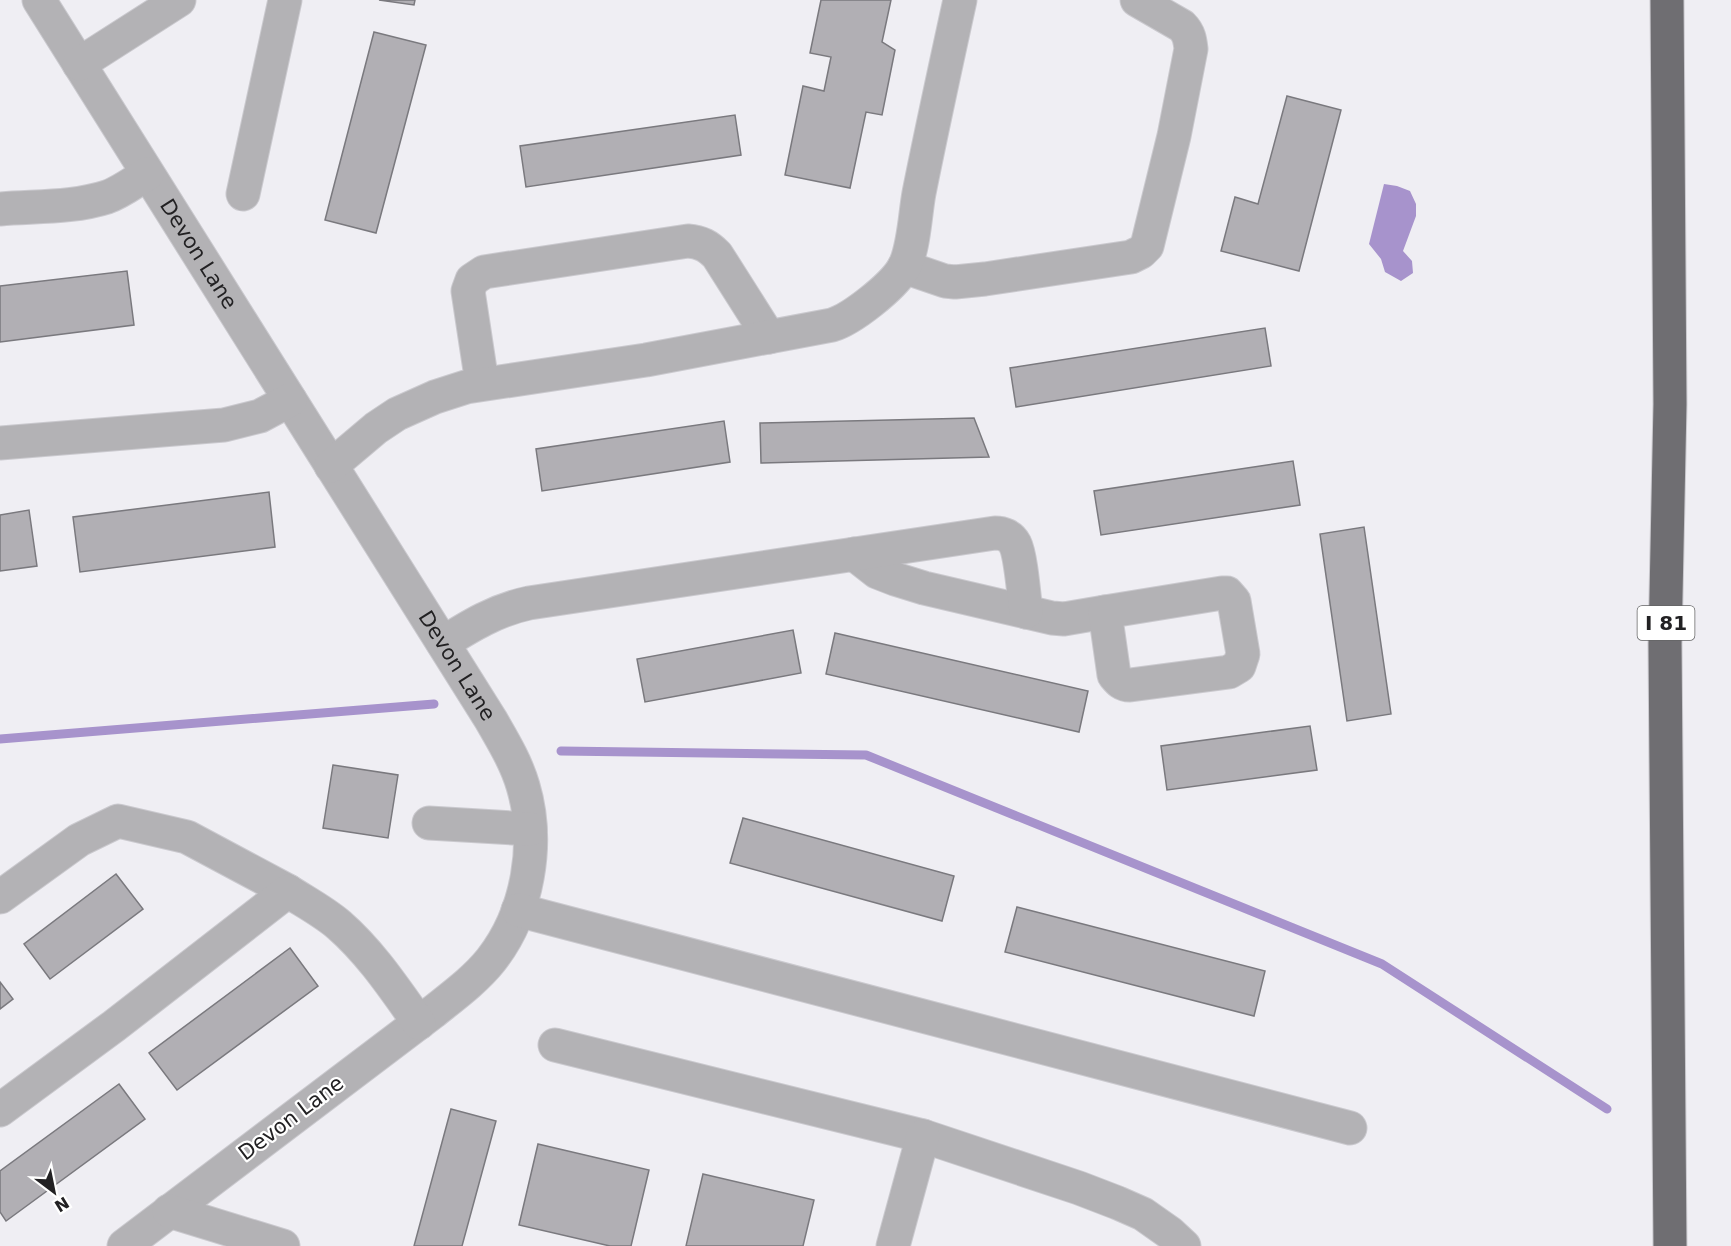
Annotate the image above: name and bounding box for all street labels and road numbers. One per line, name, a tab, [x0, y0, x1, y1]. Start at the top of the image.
street label: Devon Lane	[155, 195, 242, 313]
street label: Devon Lane	[413, 606, 500, 725]
road number: I 81	[1638, 606, 1694, 640]
street label: Devon Lane	[234, 1071, 348, 1165]

